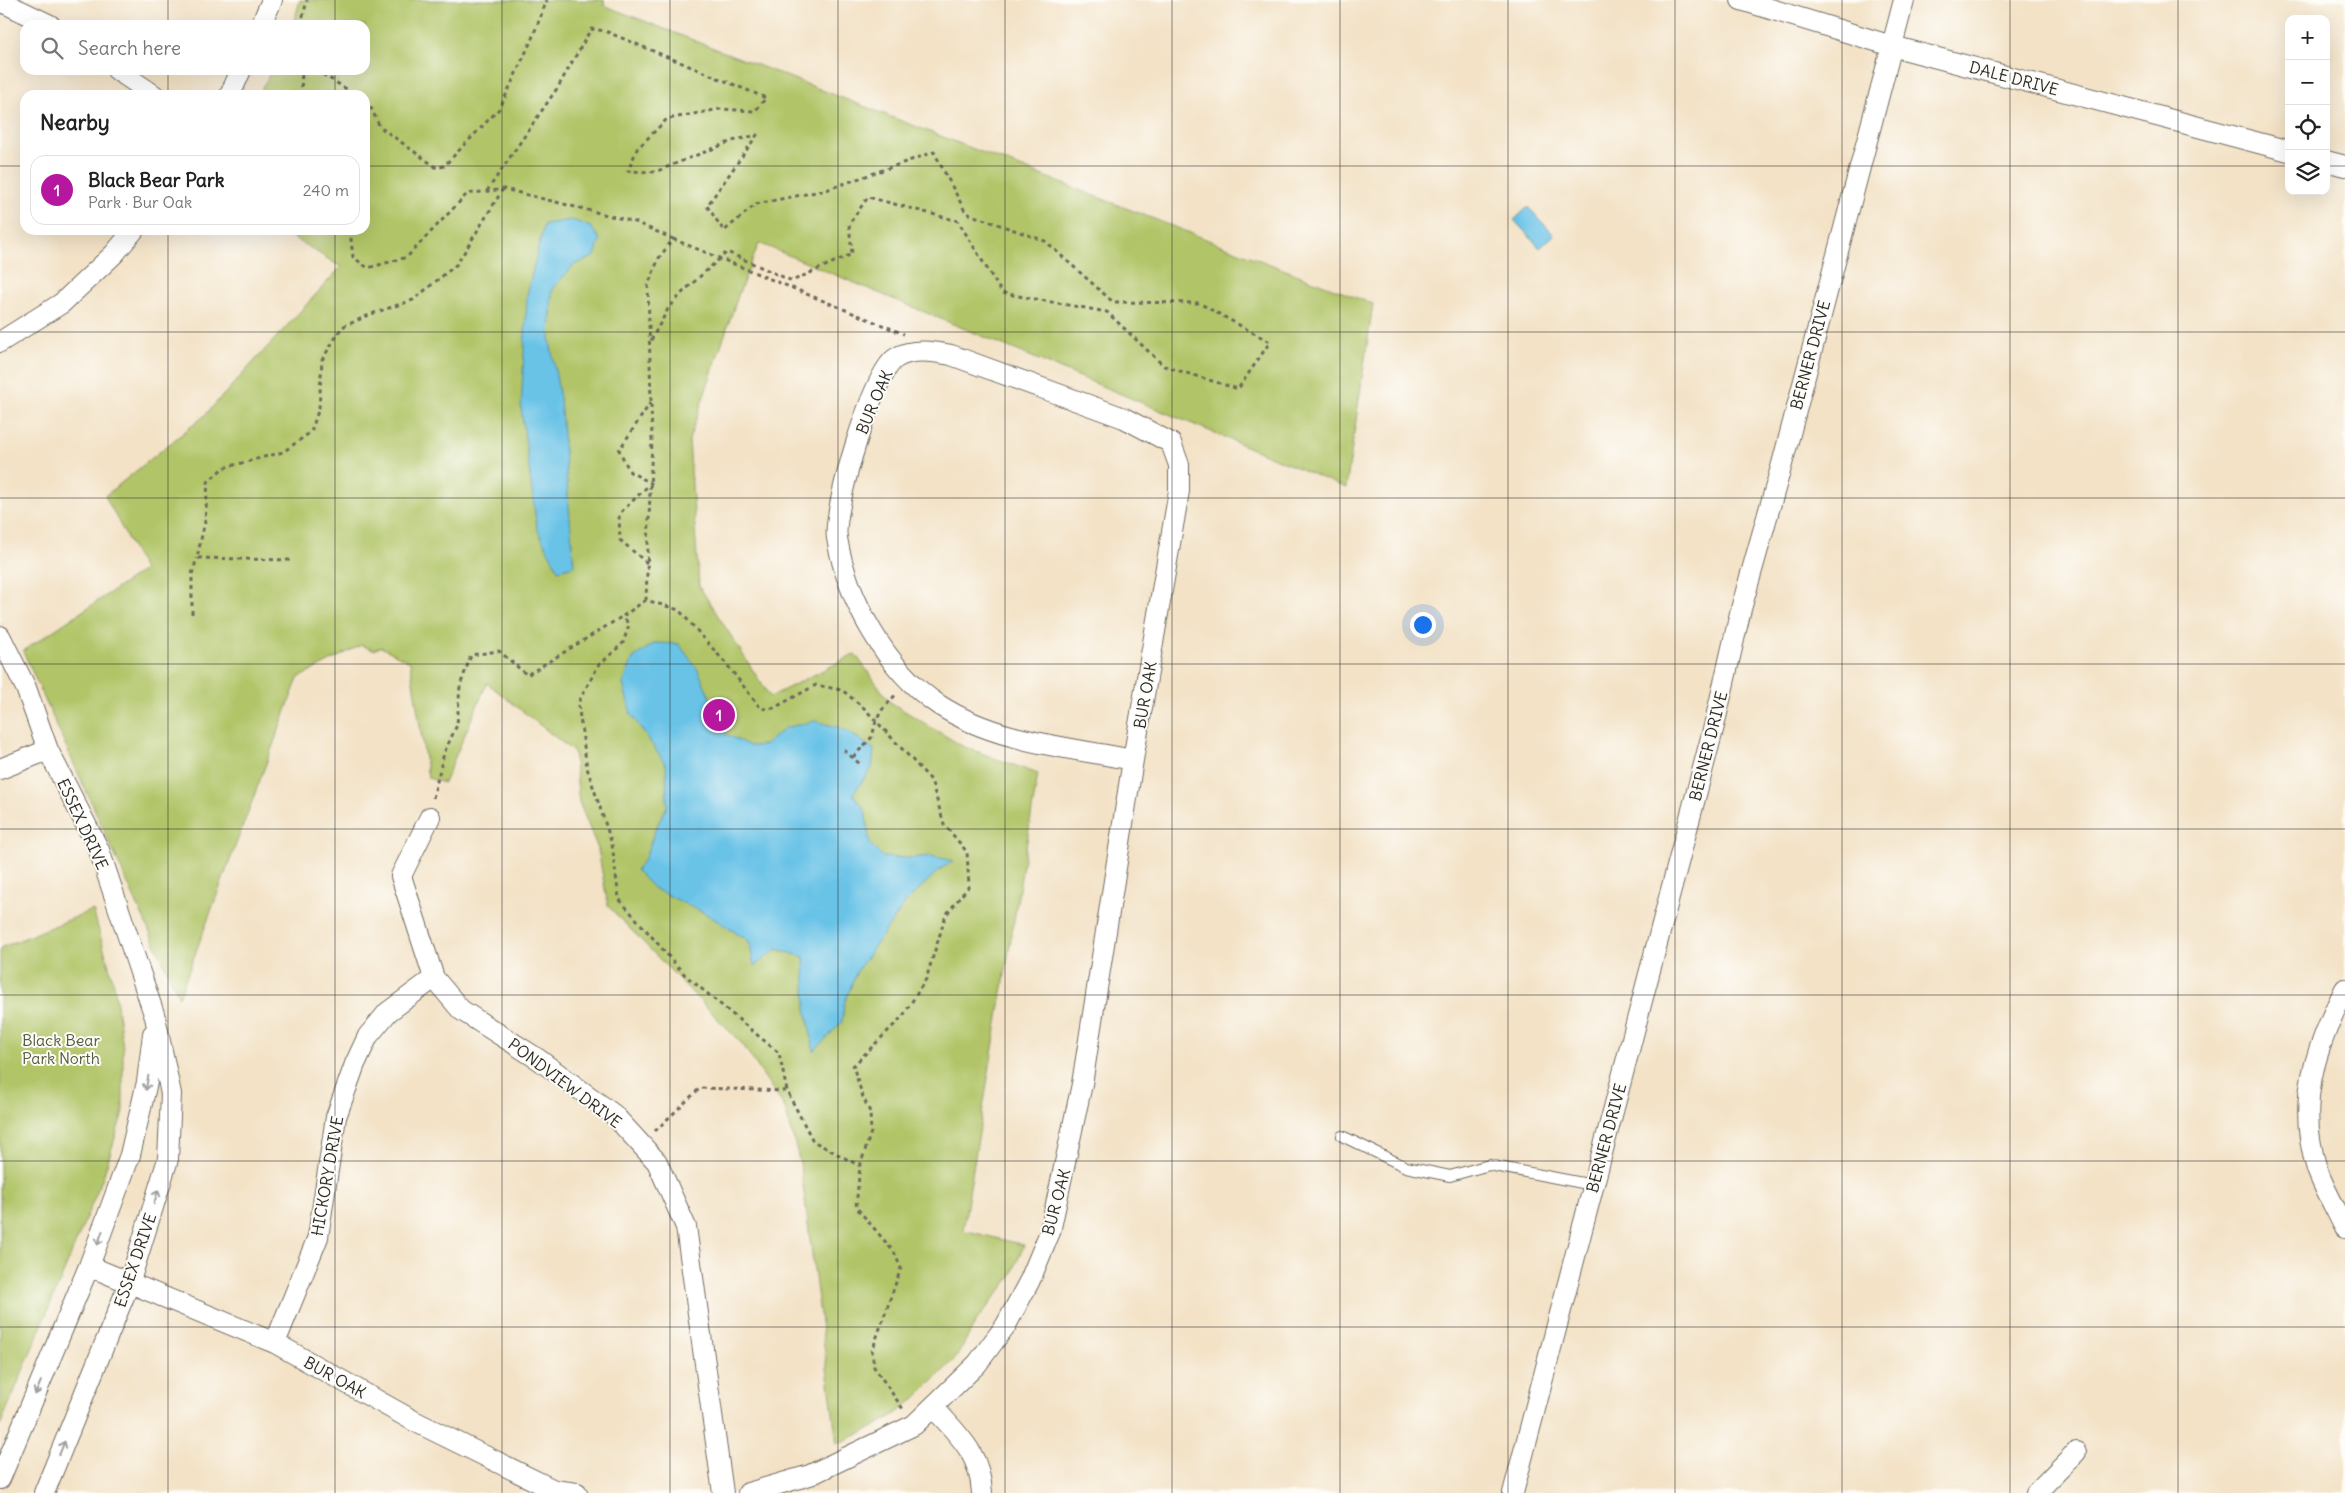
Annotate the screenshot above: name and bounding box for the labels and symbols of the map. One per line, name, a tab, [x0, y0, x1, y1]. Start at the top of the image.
street label: DALE DRIVE	[1967, 57, 2061, 99]
street label: BERNER DRIVE	[1786, 298, 1834, 412]
street label: BUR OAK	[852, 367, 897, 437]
your location	[1410, 612, 1436, 638]
street label: BUR OAK	[1129, 660, 1161, 730]
street label: BERNER DRIVE	[1685, 689, 1731, 803]
pin: 1	[703, 696, 735, 734]
street label: ESSEX DRIVE	[53, 775, 113, 873]
park label: Black Bear Park North	[22, 1030, 100, 1068]
street label: PONDVIEW DRIVE	[504, 1034, 626, 1132]
one-way arrow	[141, 1074, 151, 1090]
street label: BERNER DRIVE	[1582, 1081, 1630, 1195]
street label: HICKORY DRIVE	[307, 1115, 347, 1237]
street label: BUR OAK	[1038, 1166, 1074, 1237]
one-way arrow	[151, 1190, 161, 1206]
street label: ESSEX DRIVE	[110, 1210, 160, 1310]
one-way arrow	[95, 1230, 104, 1245]
street label: BUR OAK	[300, 1352, 370, 1402]
one-way arrow	[33, 1381, 42, 1396]
one-way arrow	[58, 1441, 67, 1456]

